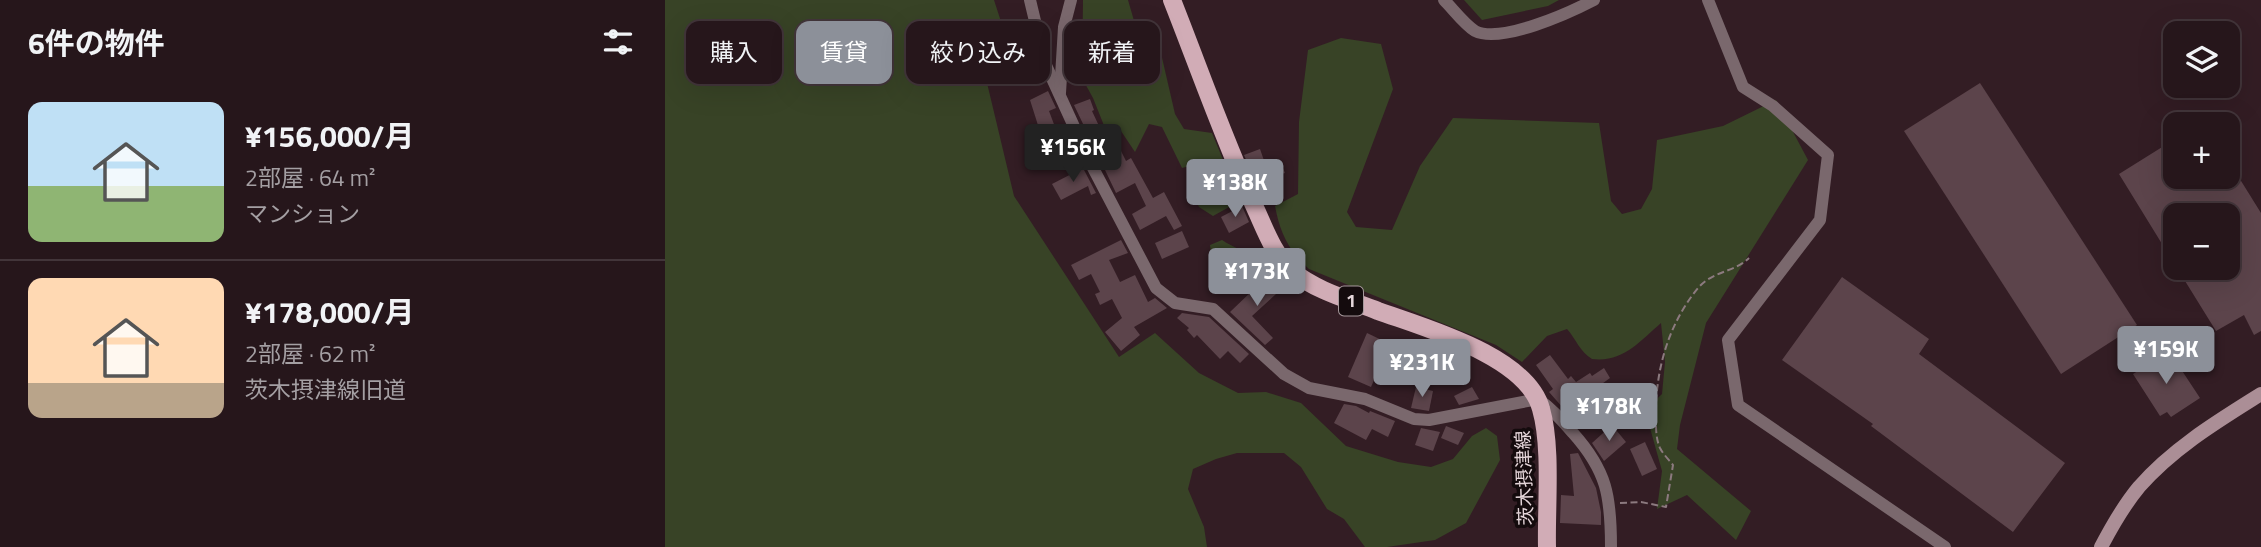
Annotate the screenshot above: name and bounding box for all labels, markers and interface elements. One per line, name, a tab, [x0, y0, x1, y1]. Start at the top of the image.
text: 6件の物件	[28, 20, 165, 66]
chip: 購入	[686, 21, 782, 84]
chip: 賃貸	[796, 21, 892, 84]
chip: 絞り込み	[906, 21, 1050, 84]
chip: 新着	[1064, 21, 1160, 84]
map controls	[2163, 21, 2240, 280]
button: layers	[2163, 21, 2240, 98]
icon: filters	[599, 23, 637, 61]
button: +	[2163, 112, 2240, 189]
text: ¥156,000/月	[245, 113, 414, 159]
pin: ¥156K	[1024, 124, 1122, 184]
text: ¥156K	[1040, 129, 1106, 164]
icon: home	[84, 130, 168, 214]
text: 2部屋 · 64 m²	[245, 160, 375, 195]
pin: ¥138K	[1186, 160, 1284, 219]
text: ¥138K	[1202, 164, 1268, 199]
text: マンション	[245, 196, 360, 231]
button: −	[2163, 203, 2240, 280]
pin: ¥173K	[1208, 248, 1306, 308]
text: ¥173K	[1224, 253, 1290, 288]
road number: 1	[1339, 286, 1363, 316]
text: ¥178,000/月	[245, 289, 414, 335]
icon: home	[84, 306, 168, 390]
pin: ¥159K	[2117, 326, 2215, 386]
text: ¥159K	[2133, 331, 2199, 366]
text: 2部屋 · 62 m²	[245, 336, 375, 371]
pin: ¥231K	[1373, 340, 1471, 399]
text: ¥231K	[1389, 344, 1455, 379]
text: 茨木摂津線旧道	[245, 372, 406, 407]
pin: ¥178K	[1560, 384, 1658, 443]
text: ¥178K	[1576, 388, 1642, 423]
street label: 茨木摂津線	[1507, 430, 1540, 526]

